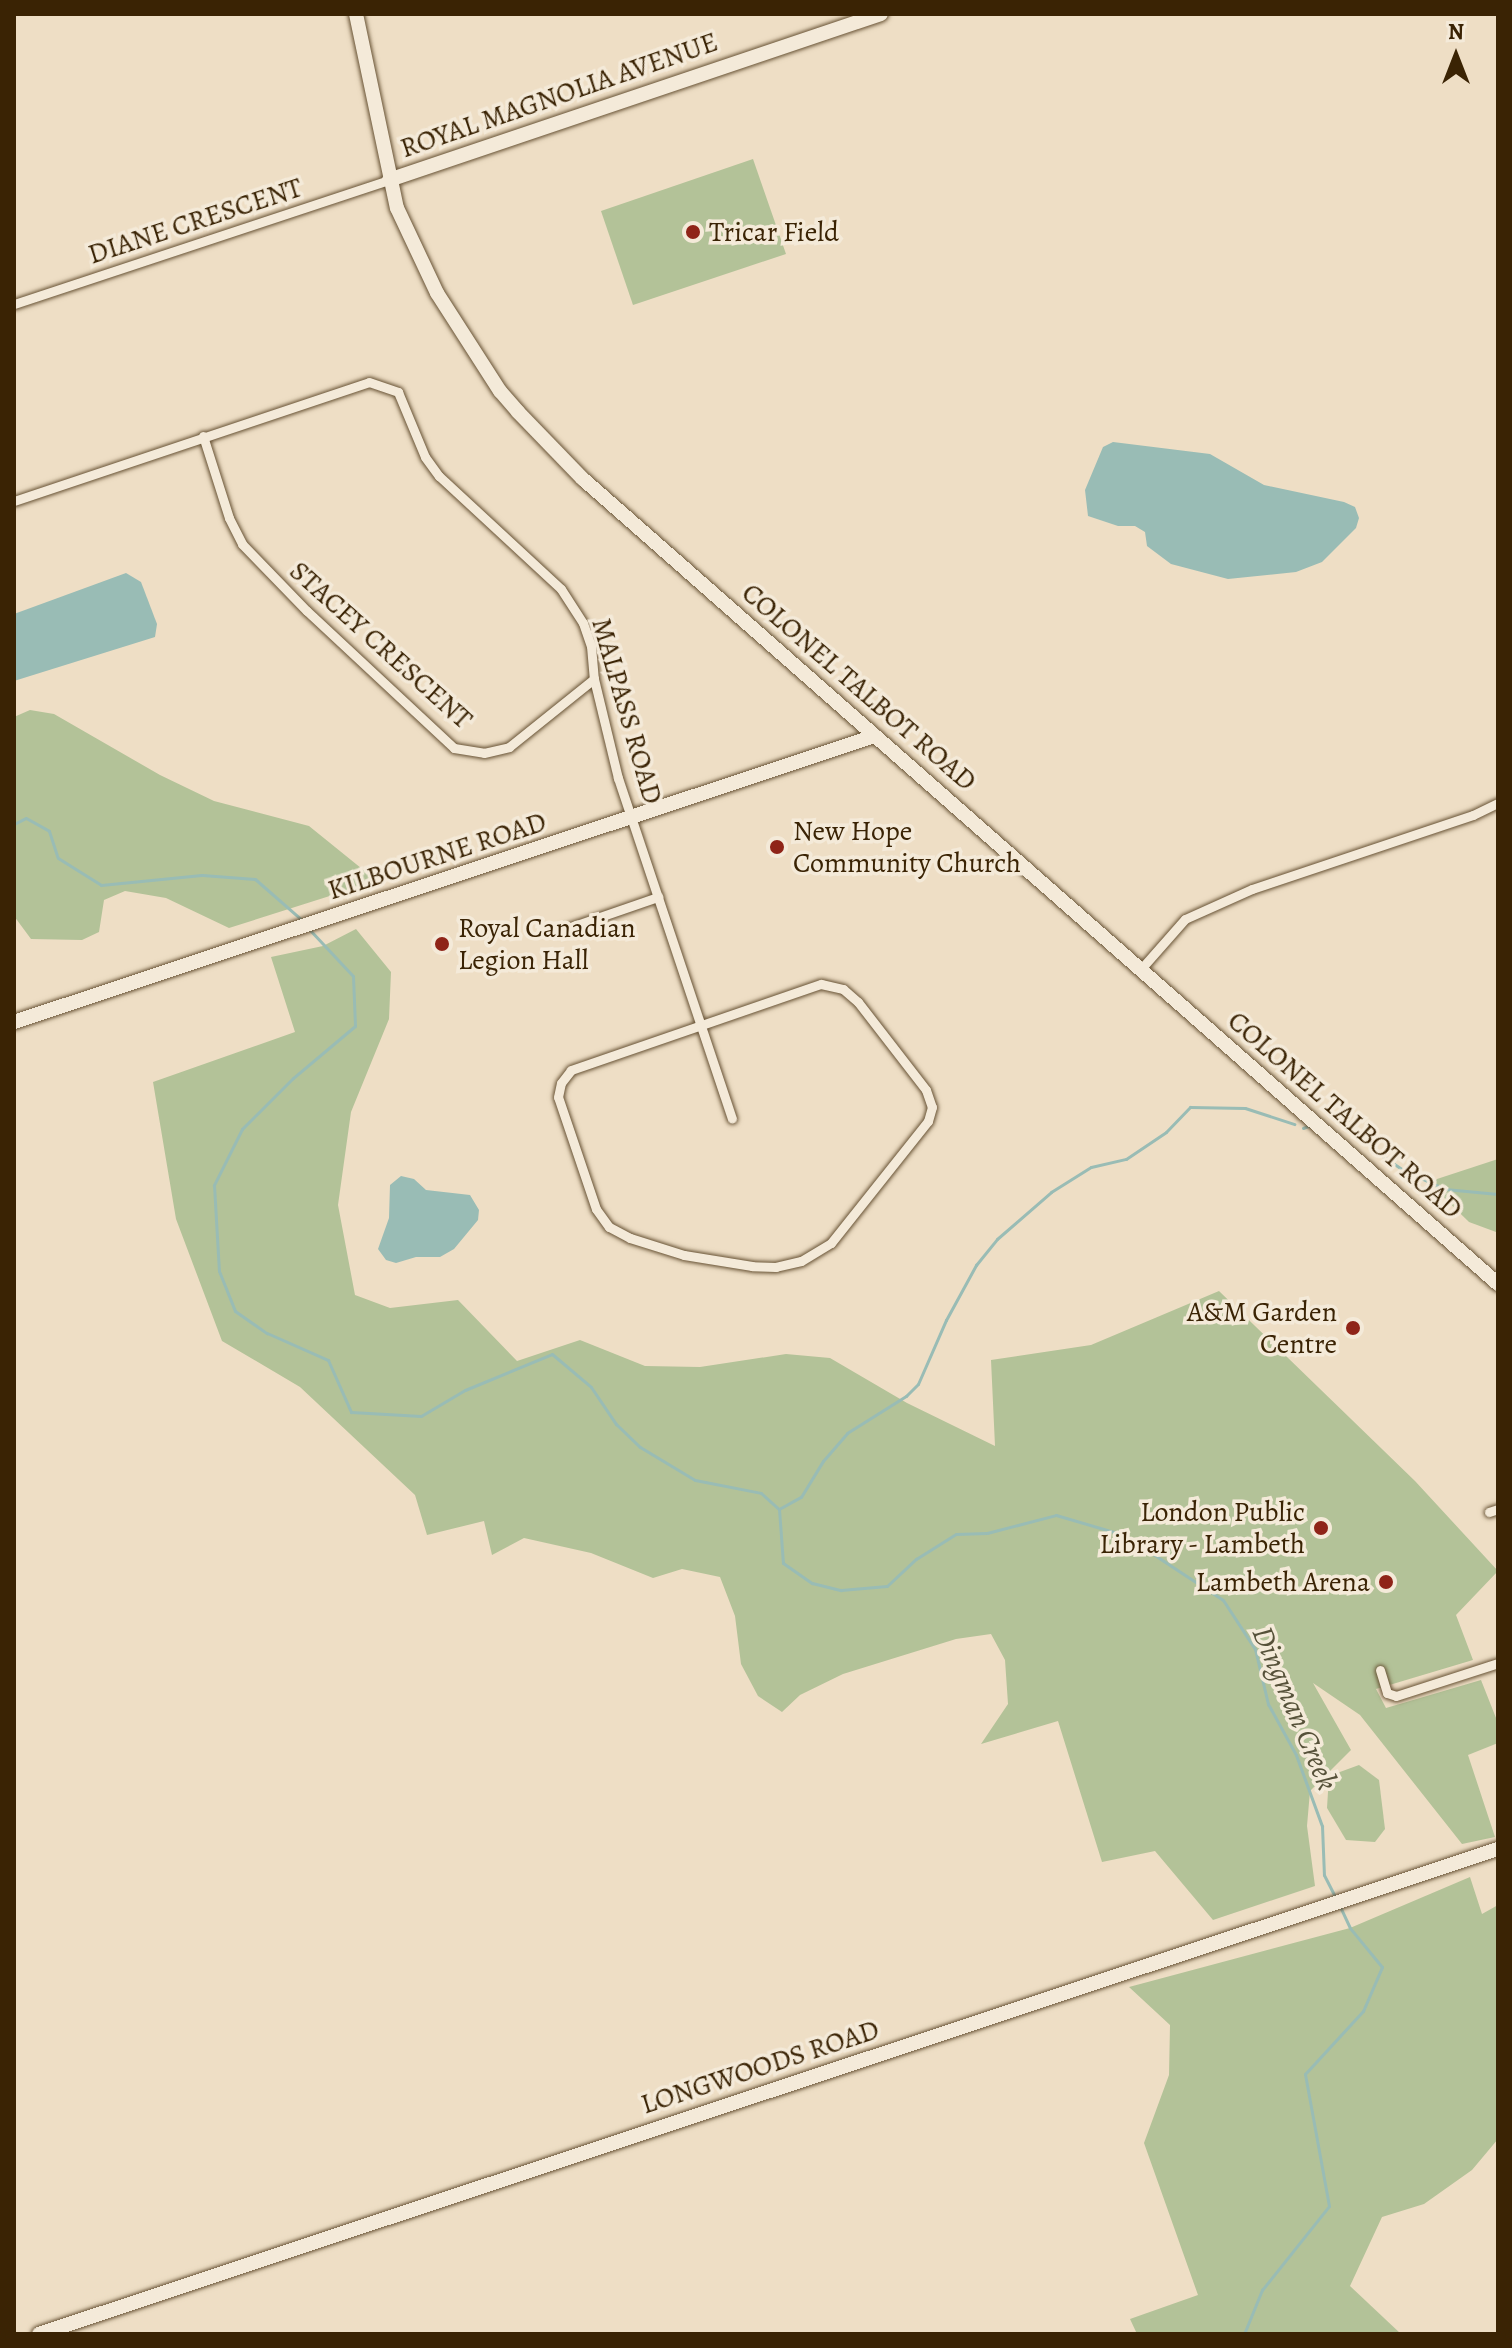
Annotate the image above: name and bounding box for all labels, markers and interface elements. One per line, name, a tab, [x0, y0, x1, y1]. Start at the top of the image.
north arrow	[1416, 16, 1496, 96]
text: N	[1448, 17, 1464, 47]
street label: ROYAL MAGNOLIA AVENUE	[396, 25, 722, 165]
street label: DIANE CRESCENT	[84, 171, 306, 271]
place label: Tricar Field	[709, 215, 839, 249]
marker: Tricar Field	[684, 223, 702, 241]
street label: STACEY CRESCENT	[283, 554, 479, 736]
street label: COLONEL TALBOT ROAD	[735, 576, 983, 798]
street label: MALPASS ROAD	[584, 614, 670, 808]
street label: KILBOURNE ROAD	[323, 805, 551, 907]
place label: New Hope Community Church	[793, 814, 1021, 880]
marker: New Hope Community Church	[768, 838, 786, 856]
place label: Royal Canadian Legion Hall	[458, 911, 636, 977]
marker: Royal Canadian Legion Hall	[433, 935, 451, 953]
street label: COLONEL TALBOT ROAD	[1221, 1004, 1469, 1226]
place label: A&M Garden Centre	[1187, 1295, 1337, 1361]
marker: A&M Garden Centre	[1344, 1319, 1362, 1337]
place label: London Public Library - Lambeth	[1098, 1495, 1305, 1561]
marker: London Public Library - Lambeth	[1312, 1519, 1330, 1537]
place label: Lambeth Arena	[1196, 1565, 1370, 1599]
marker: Lambeth Arena	[1377, 1573, 1395, 1591]
water label: Dingman Creek	[1244, 1621, 1346, 1795]
street label: LONGWOODS ROAD	[637, 2013, 883, 2121]

